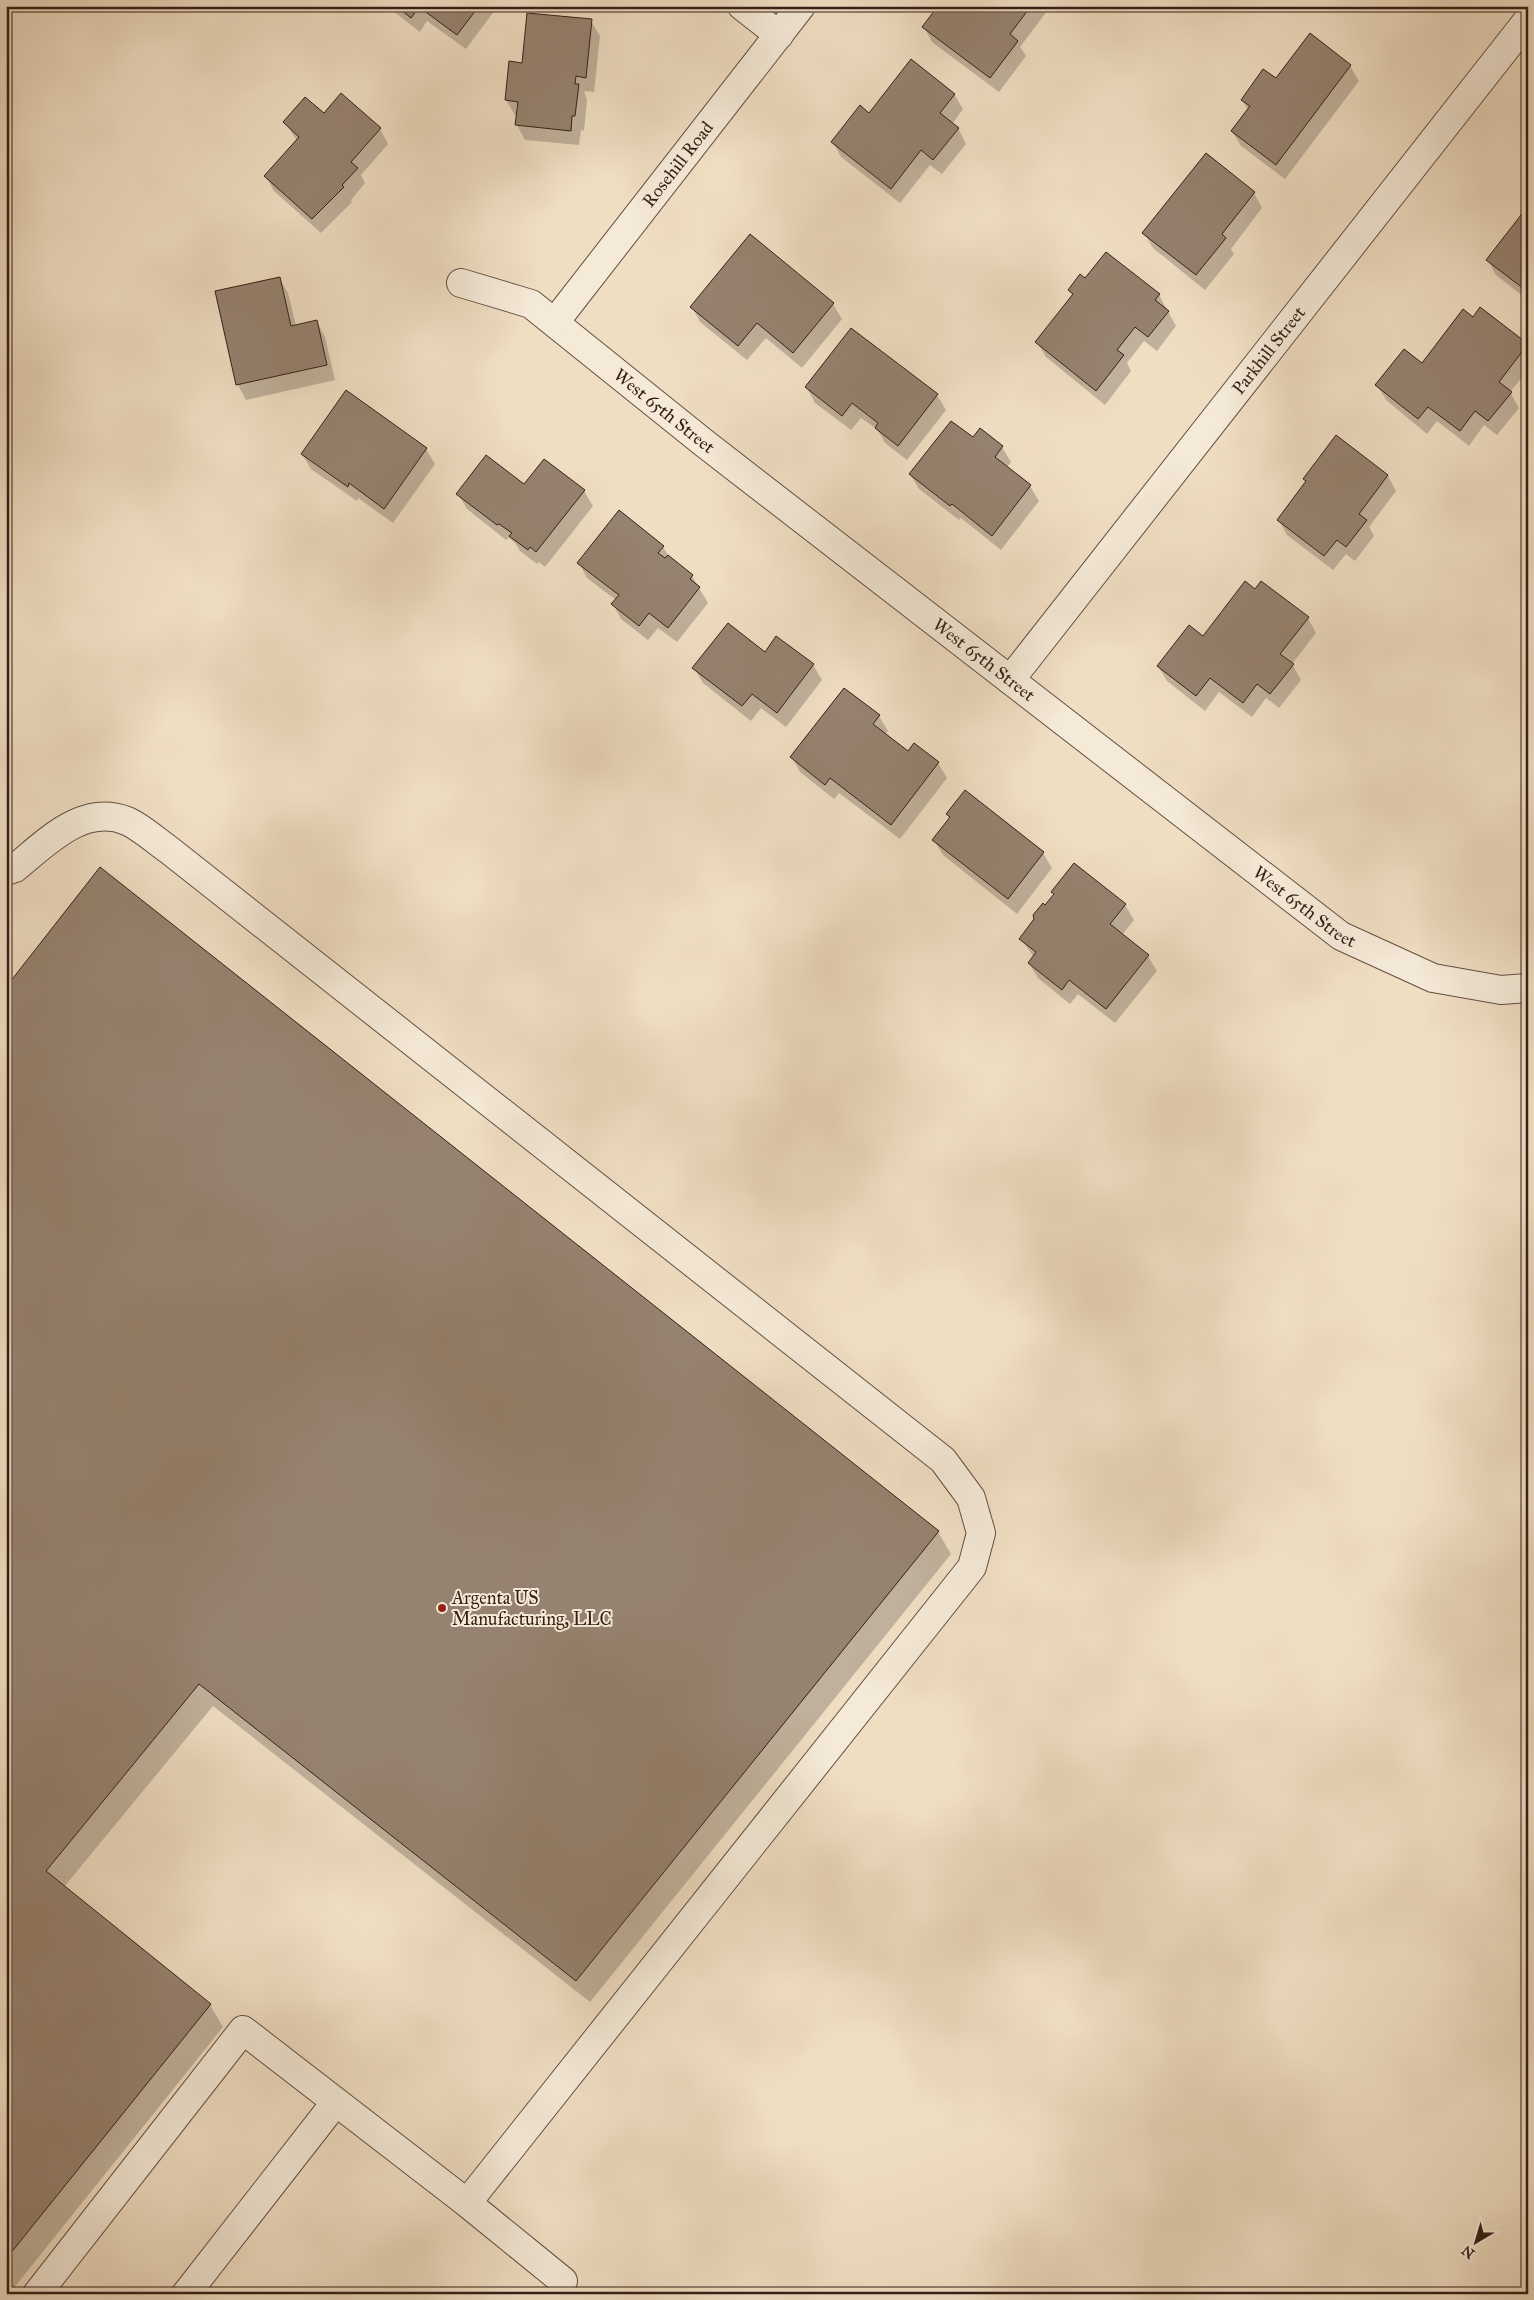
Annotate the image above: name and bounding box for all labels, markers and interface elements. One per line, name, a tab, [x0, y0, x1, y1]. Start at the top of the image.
street label: Rosehill Road	[638, 117, 718, 211]
street label: Parkhill Street	[1227, 301, 1310, 399]
street label: West 65th Street	[609, 364, 720, 459]
street label: West 65th Street	[928, 613, 1040, 706]
street label: West 65th Street	[1249, 861, 1360, 953]
place label: Argenta US Manufacturing, LLC	[451, 1587, 612, 1631]
marker: Argenta US Manufacturing, LLC	[436, 1602, 448, 1614]
north arrow	[1452, 2218, 1502, 2268]
text: N	[1458, 2241, 1478, 2262]

